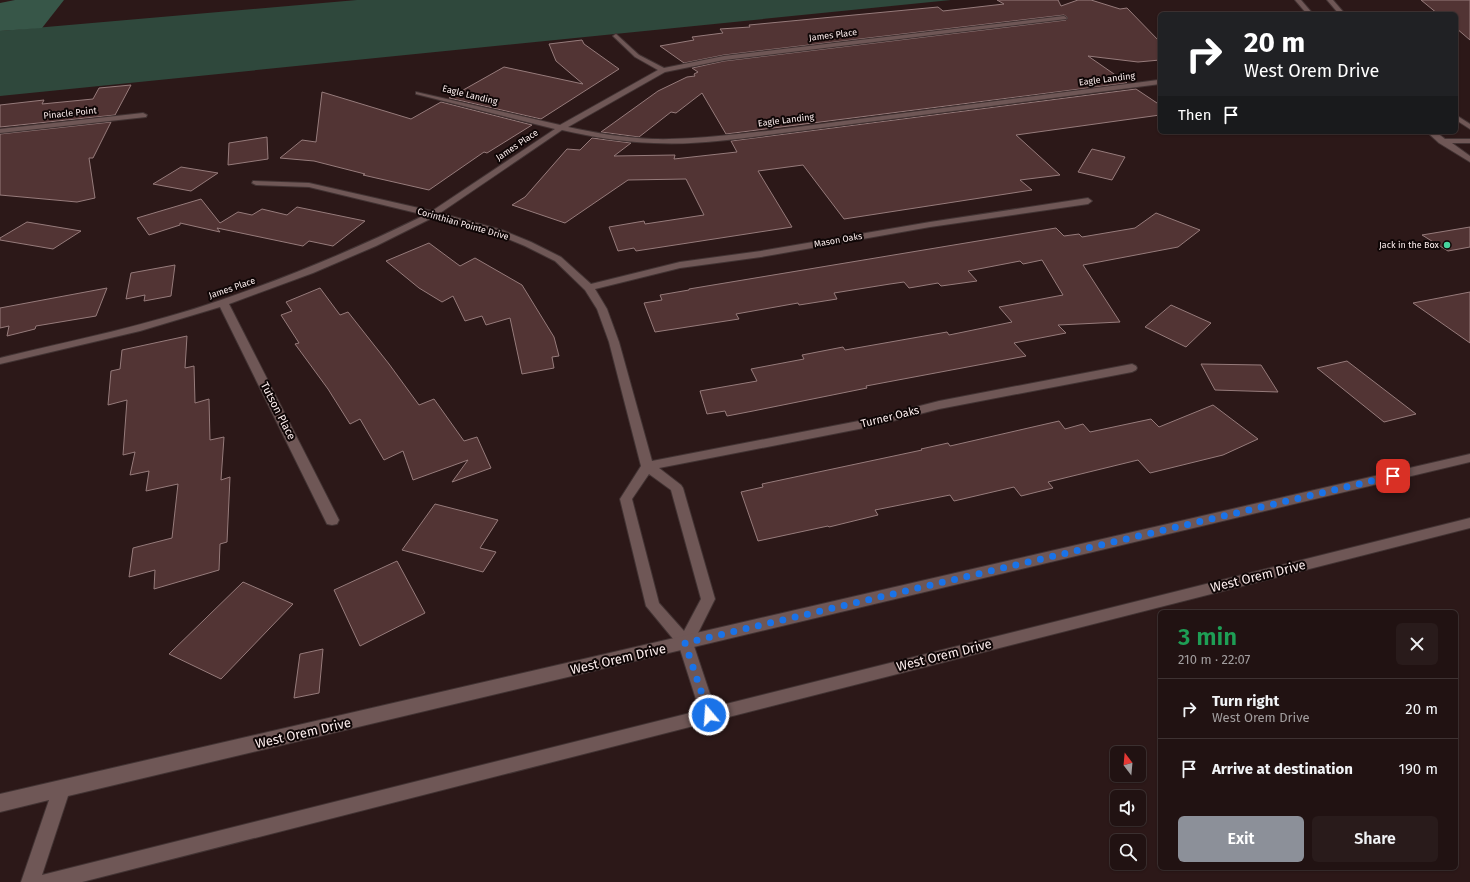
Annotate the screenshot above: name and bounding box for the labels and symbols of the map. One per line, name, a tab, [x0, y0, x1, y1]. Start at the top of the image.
street label: James Place	[808, 27, 858, 43]
street label: Eagle Landing	[1078, 71, 1136, 87]
street label: Eagle Landing	[441, 83, 499, 107]
street label: Pinacle Point	[43, 105, 98, 121]
street label: Eagle Landing	[757, 112, 815, 128]
street label: James Place	[494, 127, 540, 163]
street label: Corinthian Pointe Drive	[416, 206, 510, 242]
street label: Mason Oaks	[813, 231, 863, 249]
place label: Jack in the Box	[1379, 240, 1440, 250]
marker: Jack in the Box	[1442, 240, 1452, 250]
street label: James Place	[207, 275, 257, 301]
street label: Tutson Place	[258, 380, 298, 442]
street label: Turner Oaks	[859, 403, 921, 431]
pin	[1376, 459, 1410, 493]
street label: West Orem Drive	[1209, 557, 1307, 595]
street label: West Orem Drive	[895, 636, 993, 674]
street label: West Orem Drive	[569, 641, 667, 677]
position arrow	[688, 694, 730, 736]
street label: West Orem Drive	[254, 715, 352, 751]
north arrow	[1110, 746, 1146, 782]

